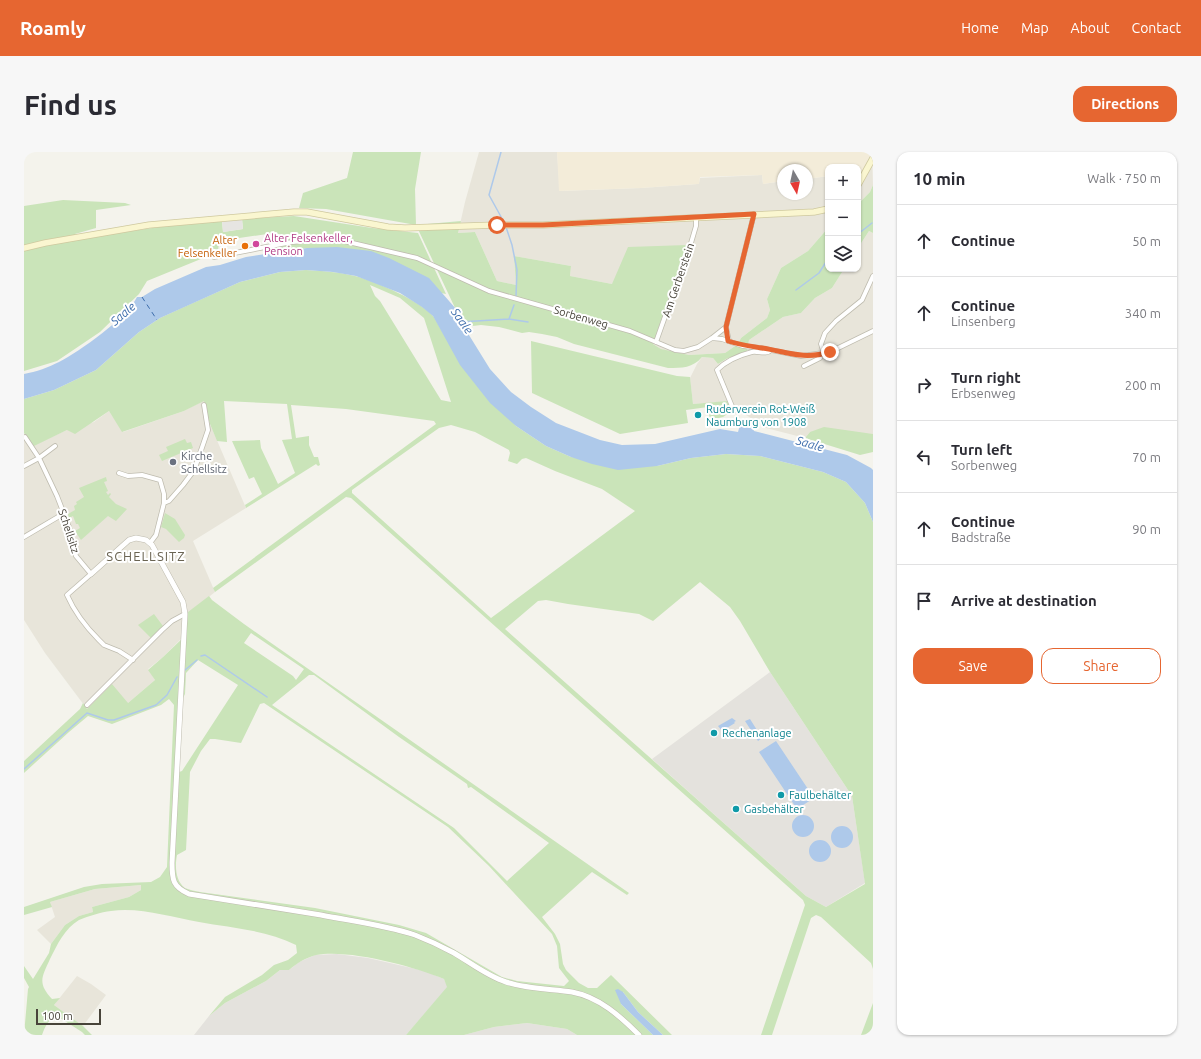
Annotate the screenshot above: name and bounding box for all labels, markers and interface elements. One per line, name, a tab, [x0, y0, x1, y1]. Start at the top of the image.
text: Roamly	[20, 17, 86, 39]
text: Home	[961, 20, 999, 36]
text: Map	[1021, 20, 1049, 36]
text: About	[1071, 20, 1110, 36]
text: Contact	[1132, 20, 1181, 36]
button: Directions	[1073, 86, 1177, 122]
text: Find us	[24, 89, 117, 120]
north arrow	[777, 164, 813, 200]
map controls	[825, 164, 861, 272]
button: +	[825, 164, 861, 200]
text: 10 min	[913, 169, 966, 188]
text: Walk · 750 m	[1087, 171, 1161, 185]
button: −	[825, 200, 861, 236]
route start	[488, 216, 506, 234]
icon: ahead	[913, 230, 935, 252]
place label: Alter Felsenkeller, Pension	[264, 232, 353, 257]
text: Continue	[951, 232, 1015, 249]
place label: Alter Felsenkeller	[178, 234, 238, 259]
text: 50 m	[1132, 234, 1161, 248]
button: layers	[825, 236, 861, 272]
marker: Alter Felsenkeller, Pension	[251, 239, 261, 249]
marker: Alter Felsenkeller	[240, 241, 250, 251]
street label: Am Gerberstein	[660, 241, 696, 319]
text: Continue	[951, 297, 1015, 314]
water label: Saale	[107, 299, 138, 328]
icon: ahead	[913, 302, 935, 324]
street label: Sorbenweg	[552, 304, 610, 330]
water label: Saale	[448, 305, 476, 336]
text: 340 m	[1125, 306, 1161, 320]
text: Linsenberg	[951, 314, 1016, 328]
route end	[821, 343, 839, 361]
text: Turn right	[951, 369, 1021, 386]
icon: right	[913, 374, 935, 396]
text: 200 m	[1125, 378, 1161, 392]
text: Erbsenweg	[951, 386, 1016, 400]
place label: Ruderverein Rot-Weiß Naumburg von 1908	[706, 403, 815, 428]
marker: Ruderverein Rot-Weiß Naumburg von 1908	[693, 410, 703, 420]
water label: Saale	[794, 433, 826, 454]
text: Turn left	[951, 441, 1012, 458]
icon: left	[913, 446, 935, 468]
place label: Kirche Schellsitz	[181, 450, 227, 475]
text: 70 m	[1132, 450, 1161, 464]
marker: Kirche Schellsitz	[168, 457, 178, 467]
text: Sorbenweg	[951, 458, 1017, 472]
street label: Schellsitz	[56, 507, 82, 555]
text: Continue	[951, 513, 1015, 530]
icon: ahead	[913, 518, 935, 540]
text: 90 m	[1132, 522, 1161, 536]
text: Badstraße	[951, 530, 1011, 544]
district label: SCHELLSITZ	[106, 549, 186, 563]
icon: arrive	[913, 590, 935, 612]
text: Arrive at destination	[951, 592, 1097, 609]
button: Save	[913, 648, 1033, 684]
button: Share	[1041, 648, 1161, 684]
place label: Rechenanlage	[722, 727, 792, 739]
marker: Rechenanlage	[709, 728, 719, 738]
place label: Faulbehälter	[789, 789, 852, 801]
marker: Faulbehälter	[776, 790, 786, 800]
place label: Gasbehälter	[744, 803, 804, 815]
marker: Gasbehälter	[731, 804, 741, 814]
scale bar	[36, 1007, 101, 1026]
text: 100 m	[42, 1010, 73, 1022]

